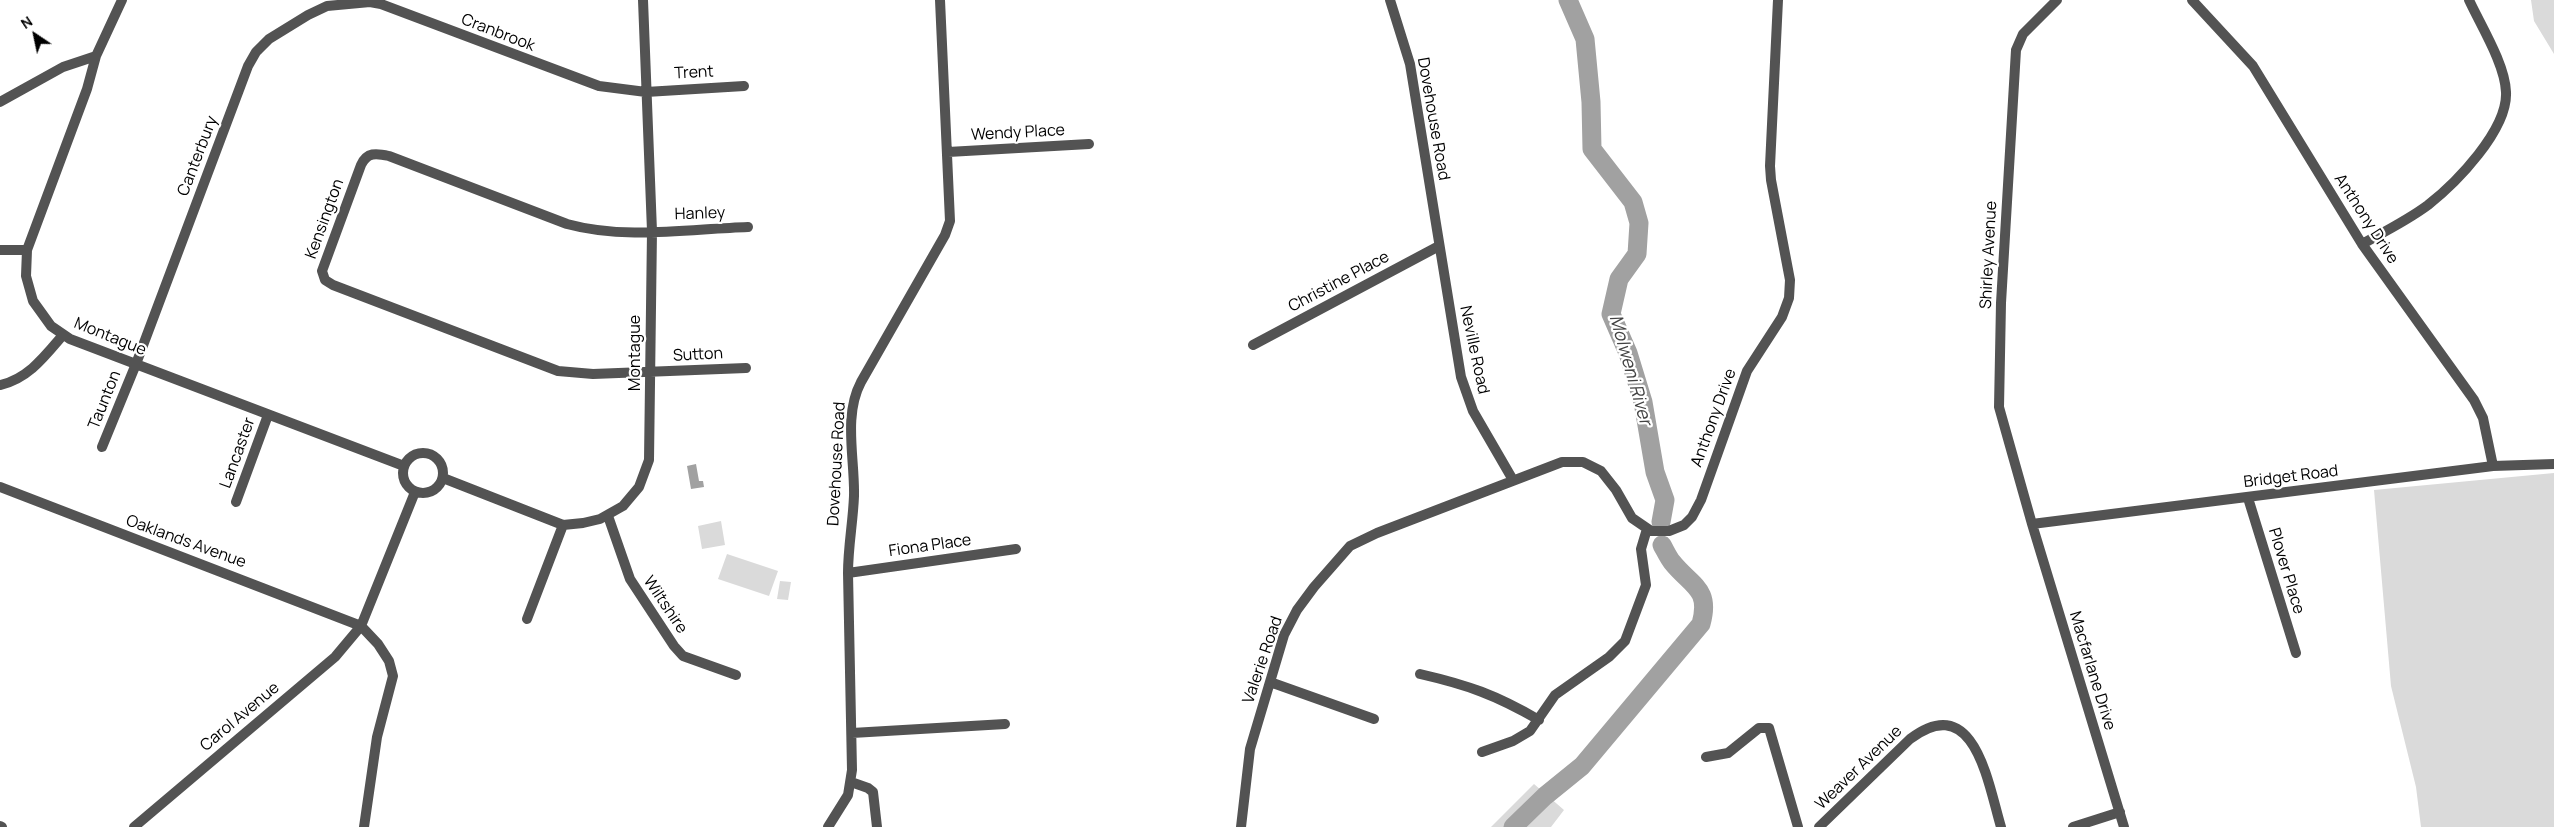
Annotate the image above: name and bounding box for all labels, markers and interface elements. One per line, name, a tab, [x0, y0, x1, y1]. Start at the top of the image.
north arrow	[10, 10, 60, 60]
street label: Cranbrook	[459, 10, 537, 56]
text: N	[17, 11, 36, 33]
street label: Dovehouse Road	[1413, 56, 1453, 182]
street label: Trent	[674, 62, 714, 84]
street label: Canterbury	[174, 113, 222, 199]
street label: Wendy Place	[971, 121, 1065, 145]
street label: Anthony Drive	[2330, 170, 2402, 268]
street label: Kensington	[302, 176, 348, 262]
street label: Shirley Avenue	[1977, 200, 2001, 310]
street label: Hanley	[674, 204, 726, 224]
street label: Christine Place	[1285, 247, 1393, 317]
street label: Neville Road	[1455, 304, 1493, 396]
water label: Molweni River	[1604, 312, 1656, 428]
street label: Montague	[71, 314, 149, 360]
street label: Montague	[626, 315, 646, 391]
street label: Sutton	[672, 344, 724, 366]
street label: Anthony Drive	[1687, 366, 1741, 470]
street label: Taunton	[85, 368, 125, 432]
street label: Dovehouse Road	[824, 401, 850, 527]
street label: Lancaster	[216, 415, 260, 491]
street label: Bridget Road	[2243, 462, 2339, 492]
street label: Oaklands Avenue	[123, 511, 249, 573]
street label: Plover Place	[2264, 526, 2308, 616]
street label: Fiona Place	[888, 531, 972, 561]
street label: Wiltshire	[639, 573, 691, 637]
street label: Macfarlane Drive	[2065, 609, 2119, 733]
street label: Valerie Road	[1239, 614, 1287, 706]
street label: Carol Avenue	[197, 678, 283, 756]
street label: Weaver Avenue	[1812, 722, 1906, 814]

